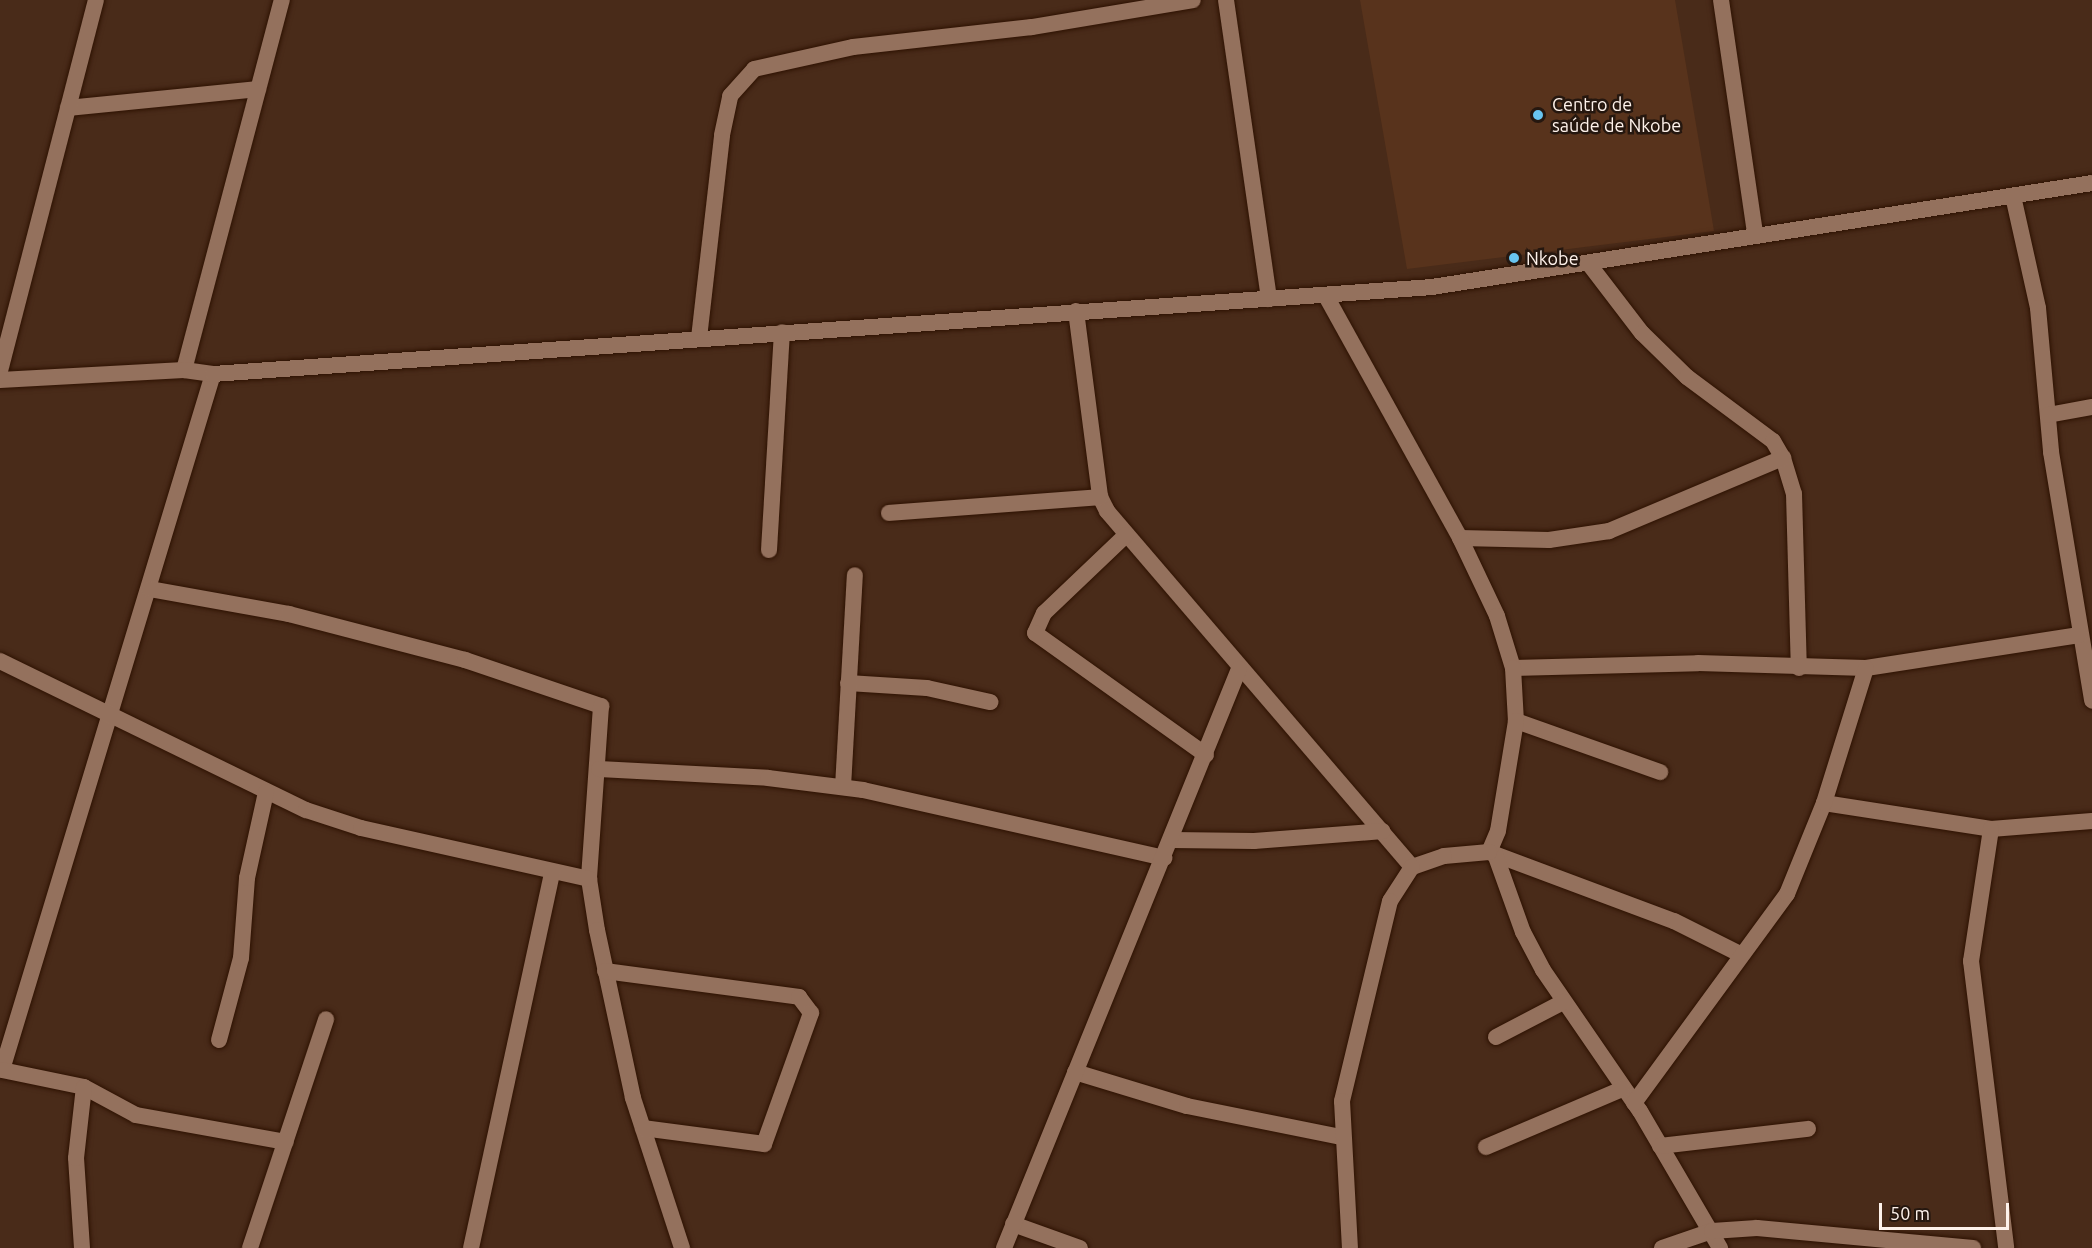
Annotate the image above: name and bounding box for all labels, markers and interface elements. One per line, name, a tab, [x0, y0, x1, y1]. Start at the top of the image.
place label: Centro de saúde de Nkobe	[1552, 94, 1681, 136]
marker: Centro de saúde de Nkobe	[1529, 106, 1547, 124]
place label: Nkobe	[1526, 247, 1579, 269]
marker: Nkobe	[1507, 251, 1521, 265]
scale bar	[1882, 1191, 2012, 1229]
text: 50 m	[1890, 1203, 1930, 1223]

